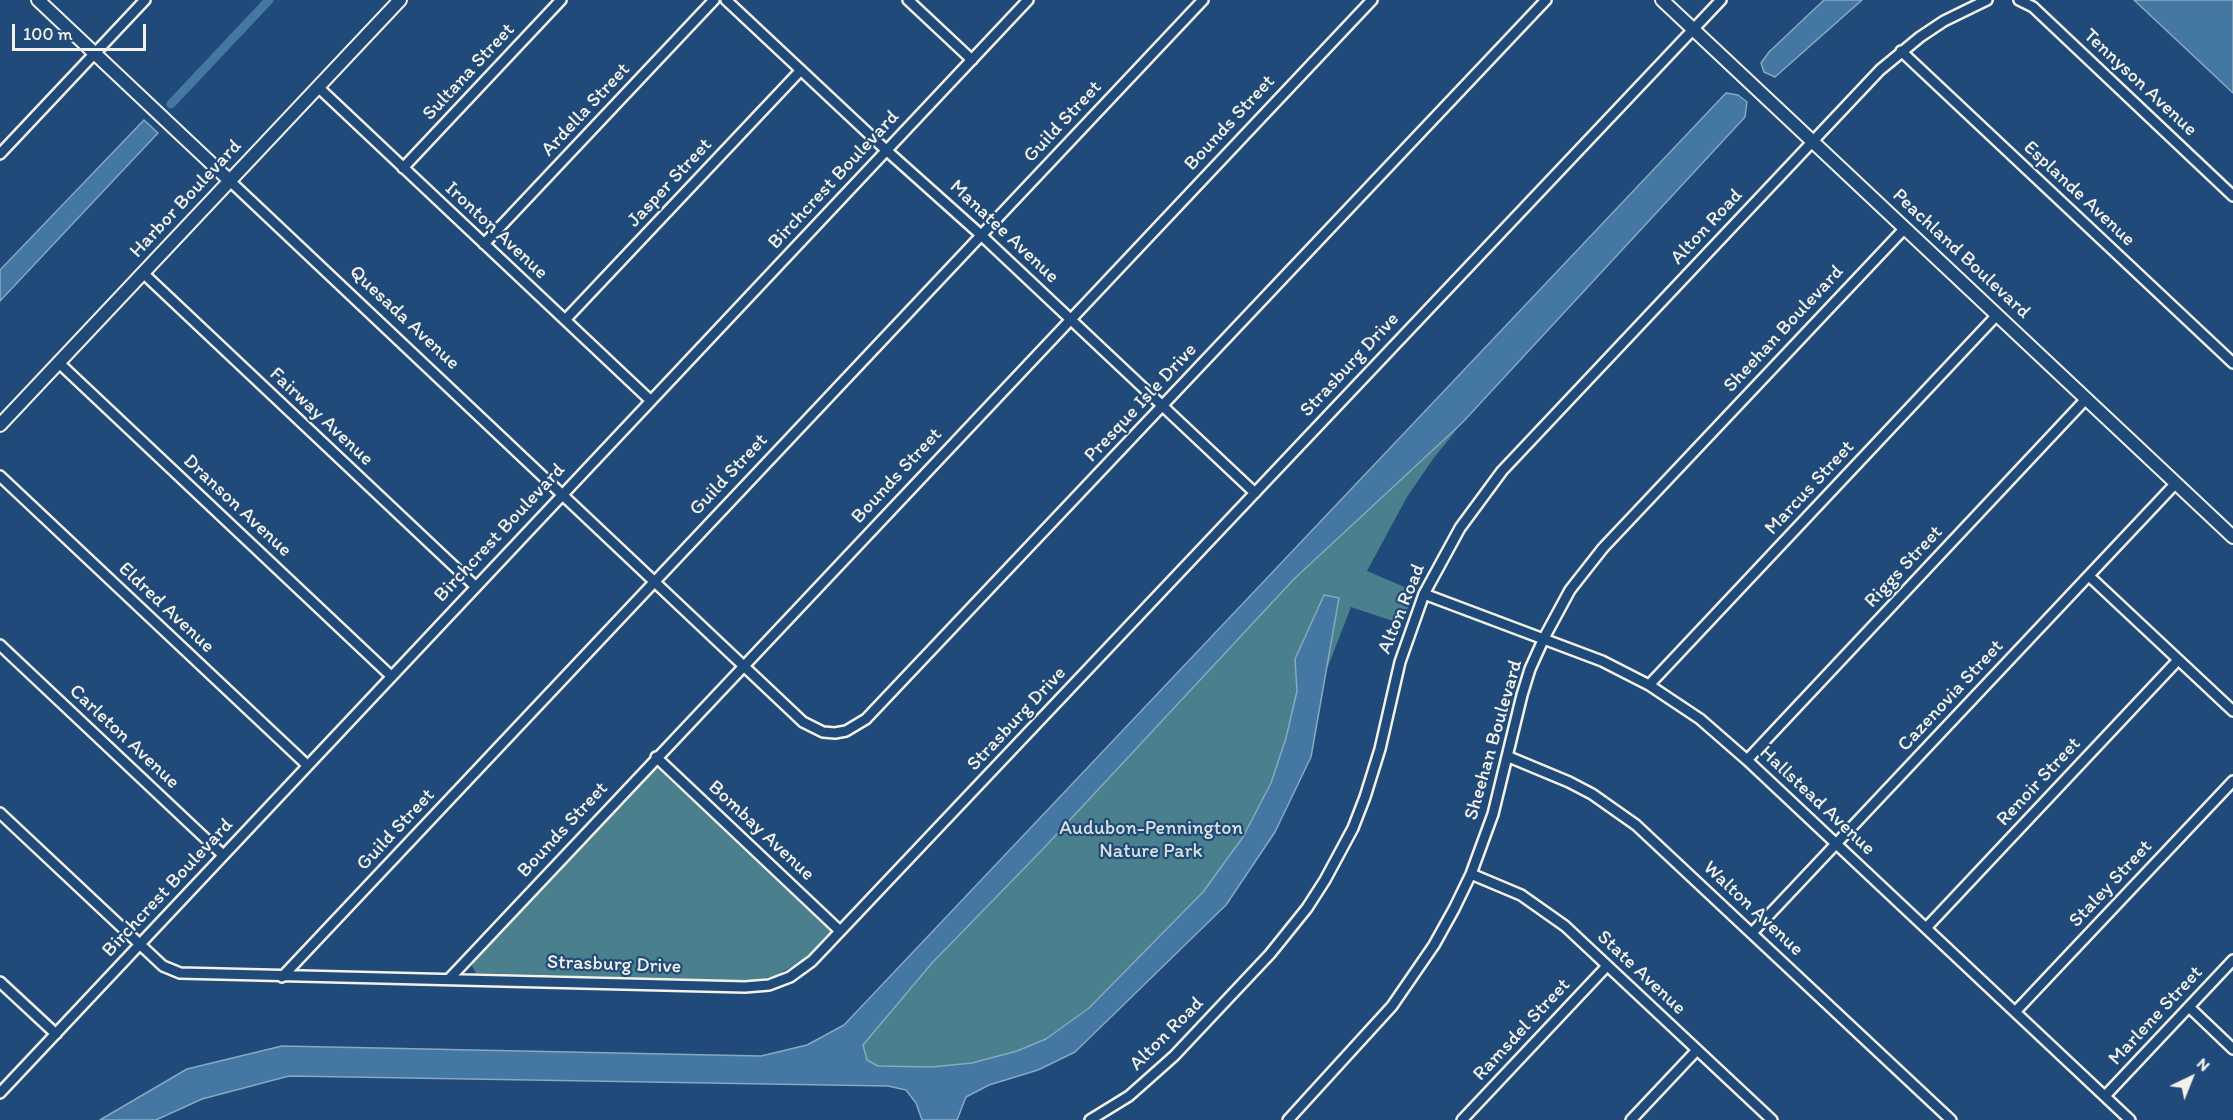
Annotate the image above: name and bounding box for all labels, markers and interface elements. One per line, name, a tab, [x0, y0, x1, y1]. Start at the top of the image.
scale bar	[15, 12, 148, 50]
street label: Sultana Street	[418, 18, 520, 126]
text: 100 m	[23, 23, 73, 45]
street label: Tennyson Avenue	[2078, 24, 2202, 142]
street label: Ardella Street	[536, 58, 636, 162]
street label: Bounds Street	[1179, 70, 1281, 176]
street label: Guild Street	[1019, 76, 1107, 168]
street label: Birchcrest Boulevard	[763, 106, 905, 254]
street label: Jasper Street	[623, 133, 717, 233]
street label: Harbor Boulevard	[125, 135, 247, 263]
street label: Esplande Avenue	[2018, 136, 2140, 252]
street label: Manatee Avenue	[944, 175, 1064, 289]
street label: Ironton Avenue	[439, 177, 553, 285]
street label: Alton Road	[1666, 184, 1748, 270]
street label: Peachland Boulevard	[1887, 184, 2035, 324]
street label: Sheehan Boulevard	[1719, 260, 1849, 398]
street label: Quesada Avenue	[344, 261, 464, 375]
street label: Strasburg Drive	[1295, 308, 1405, 422]
street label: Presque Isle Drive	[1080, 338, 1202, 468]
street label: Fairway Avenue	[264, 363, 378, 471]
street label: Bounds Street	[846, 423, 948, 529]
street label: Guild Street	[685, 429, 773, 521]
street label: Marcus Street	[1760, 436, 1860, 540]
street label: Dranson Avenue	[178, 450, 296, 562]
street label: Birchcrest Boulevard	[429, 459, 571, 607]
street label: Riggs Street	[1860, 521, 1948, 613]
street label: Eldred Avenue	[113, 557, 219, 659]
street label: Alton Road	[1373, 560, 1431, 658]
street label: Cazenovia Street	[1893, 635, 2009, 757]
street label: Sheehan Boulevard	[1460, 657, 1528, 823]
street label: Strasburg Drive	[962, 662, 1072, 776]
street label: Carleton Avenue	[64, 680, 184, 794]
street label: Renoir Street	[1992, 733, 2086, 831]
street label: Hallstead Avenue	[1754, 741, 1880, 861]
street label: Bombay Avenue	[703, 776, 819, 886]
street label: Bounds Street	[512, 777, 614, 883]
street label: Guild Street	[352, 784, 440, 876]
street label: Birchcrest Boulevard	[97, 814, 239, 962]
park label: Audubon-Pennington Nature Park	[1059, 817, 1243, 864]
street label: Staley Street	[2064, 835, 2158, 933]
street label: Walton Avenue	[1698, 856, 1808, 962]
street label: State Avenue	[1591, 926, 1691, 1020]
street label: Strasburg Drive	[546, 951, 682, 979]
street label: Marlene Street	[2104, 961, 2208, 1071]
street label: Ramsdel Street	[1468, 974, 1576, 1086]
street label: Alton Road	[1125, 992, 1209, 1076]
north arrow	[2161, 1048, 2221, 1108]
text: N	[2193, 1054, 2214, 1075]

